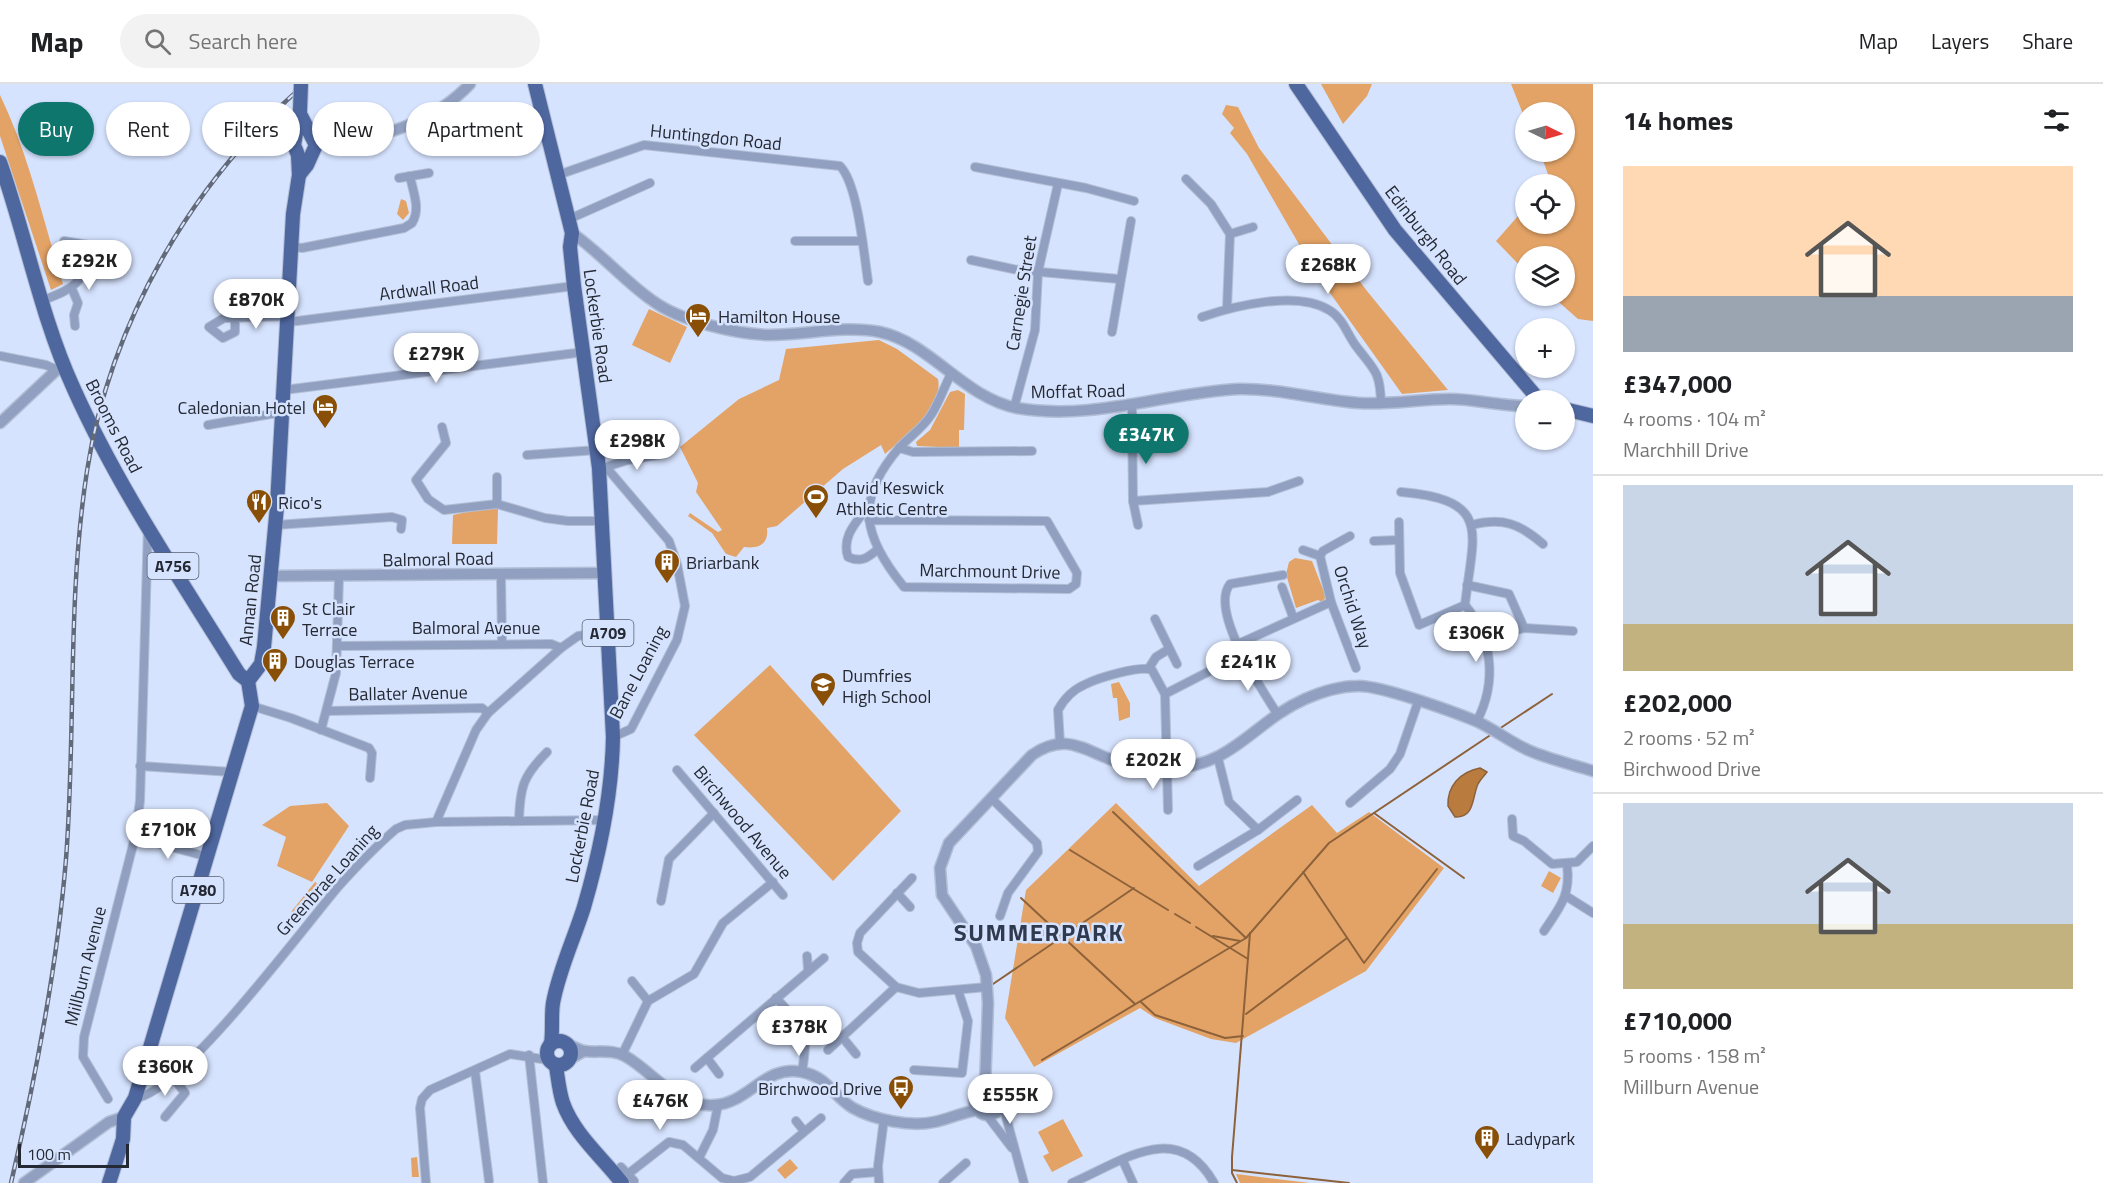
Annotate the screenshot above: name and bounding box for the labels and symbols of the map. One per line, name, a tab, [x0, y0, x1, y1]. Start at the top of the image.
north arrow	[1515, 102, 1575, 162]
street label: Huntingdon Road	[649, 117, 783, 157]
street label: Edinburgh Road	[1378, 179, 1474, 291]
street label: Carnegie Street	[999, 233, 1044, 353]
pin: £292K	[47, 240, 131, 291]
pin: £268K	[1286, 244, 1370, 295]
street label: Lockerbie Road	[577, 267, 619, 385]
street label: Ardwall Road	[378, 268, 480, 308]
pin: £870K	[214, 279, 298, 330]
hotel icon: Hamilton House	[683, 301, 713, 339]
place label: Hamilton House	[718, 303, 840, 330]
pin: £279K	[394, 333, 478, 384]
street label: Brooms Road	[79, 374, 149, 478]
street label: Moffat Road	[1030, 377, 1126, 405]
hotel icon: Caledonian Hotel	[310, 392, 340, 430]
place label: Caledonian Hotel	[178, 394, 306, 421]
pin: £347K	[1104, 414, 1188, 465]
pin: £298K	[595, 420, 679, 471]
place label: David Keswick Athletic Centre	[836, 474, 947, 522]
sports icon: David Keswick Athletic Centre	[801, 482, 831, 520]
restaurant icon: Rico's	[244, 487, 274, 525]
place label: Rico's	[278, 489, 322, 516]
street label: Balmoral Road	[382, 545, 494, 573]
building icon: Briarbank	[652, 547, 682, 585]
place label: Briarbank	[686, 549, 760, 576]
road number: A756	[148, 553, 198, 579]
street label: Annan Road	[232, 553, 268, 647]
street label: Marchmount Drive	[919, 556, 1061, 586]
street label: Orchid Way	[1327, 562, 1379, 652]
place label: St Clair Terrace	[302, 595, 357, 643]
building icon: St Clair Terrace	[268, 603, 298, 641]
pin: £306K	[1434, 612, 1518, 663]
street label: Balmoral Avenue	[412, 614, 540, 641]
road number: A709	[582, 620, 634, 646]
street label: Bane Loaning	[602, 620, 674, 724]
pin: £241K	[1206, 641, 1290, 692]
building icon: Douglas Terrace	[260, 646, 290, 684]
place label: Douglas Terrace	[294, 648, 415, 675]
place label: Dumfries High School	[842, 662, 931, 710]
school or university icon: Dumfries High School	[808, 670, 838, 708]
street label: Ballater Avenue	[348, 678, 468, 708]
pin: £202K	[1111, 739, 1195, 790]
street label: Birchwood Avenue	[687, 759, 799, 885]
street label: Lockerbie Road	[558, 767, 606, 885]
pin: £710K	[126, 809, 210, 860]
street label: Greenbrae Loaning	[269, 818, 385, 942]
road number: A780	[172, 877, 224, 903]
street label: Millburn Avenue	[57, 903, 113, 1029]
district label: SUMMERPARK	[954, 914, 1124, 950]
pin: £378K	[757, 1006, 841, 1057]
pin: £360K	[123, 1046, 207, 1097]
bus stop icon: Birchwood Drive	[886, 1073, 916, 1111]
pin: £555K	[968, 1074, 1052, 1125]
place label: Birchwood Drive	[758, 1075, 882, 1102]
pin: £476K	[618, 1080, 702, 1131]
building icon: Ladypark	[1472, 1123, 1502, 1161]
place label: Ladypark	[1506, 1125, 1576, 1152]
scale bar	[18, 1141, 129, 1168]

